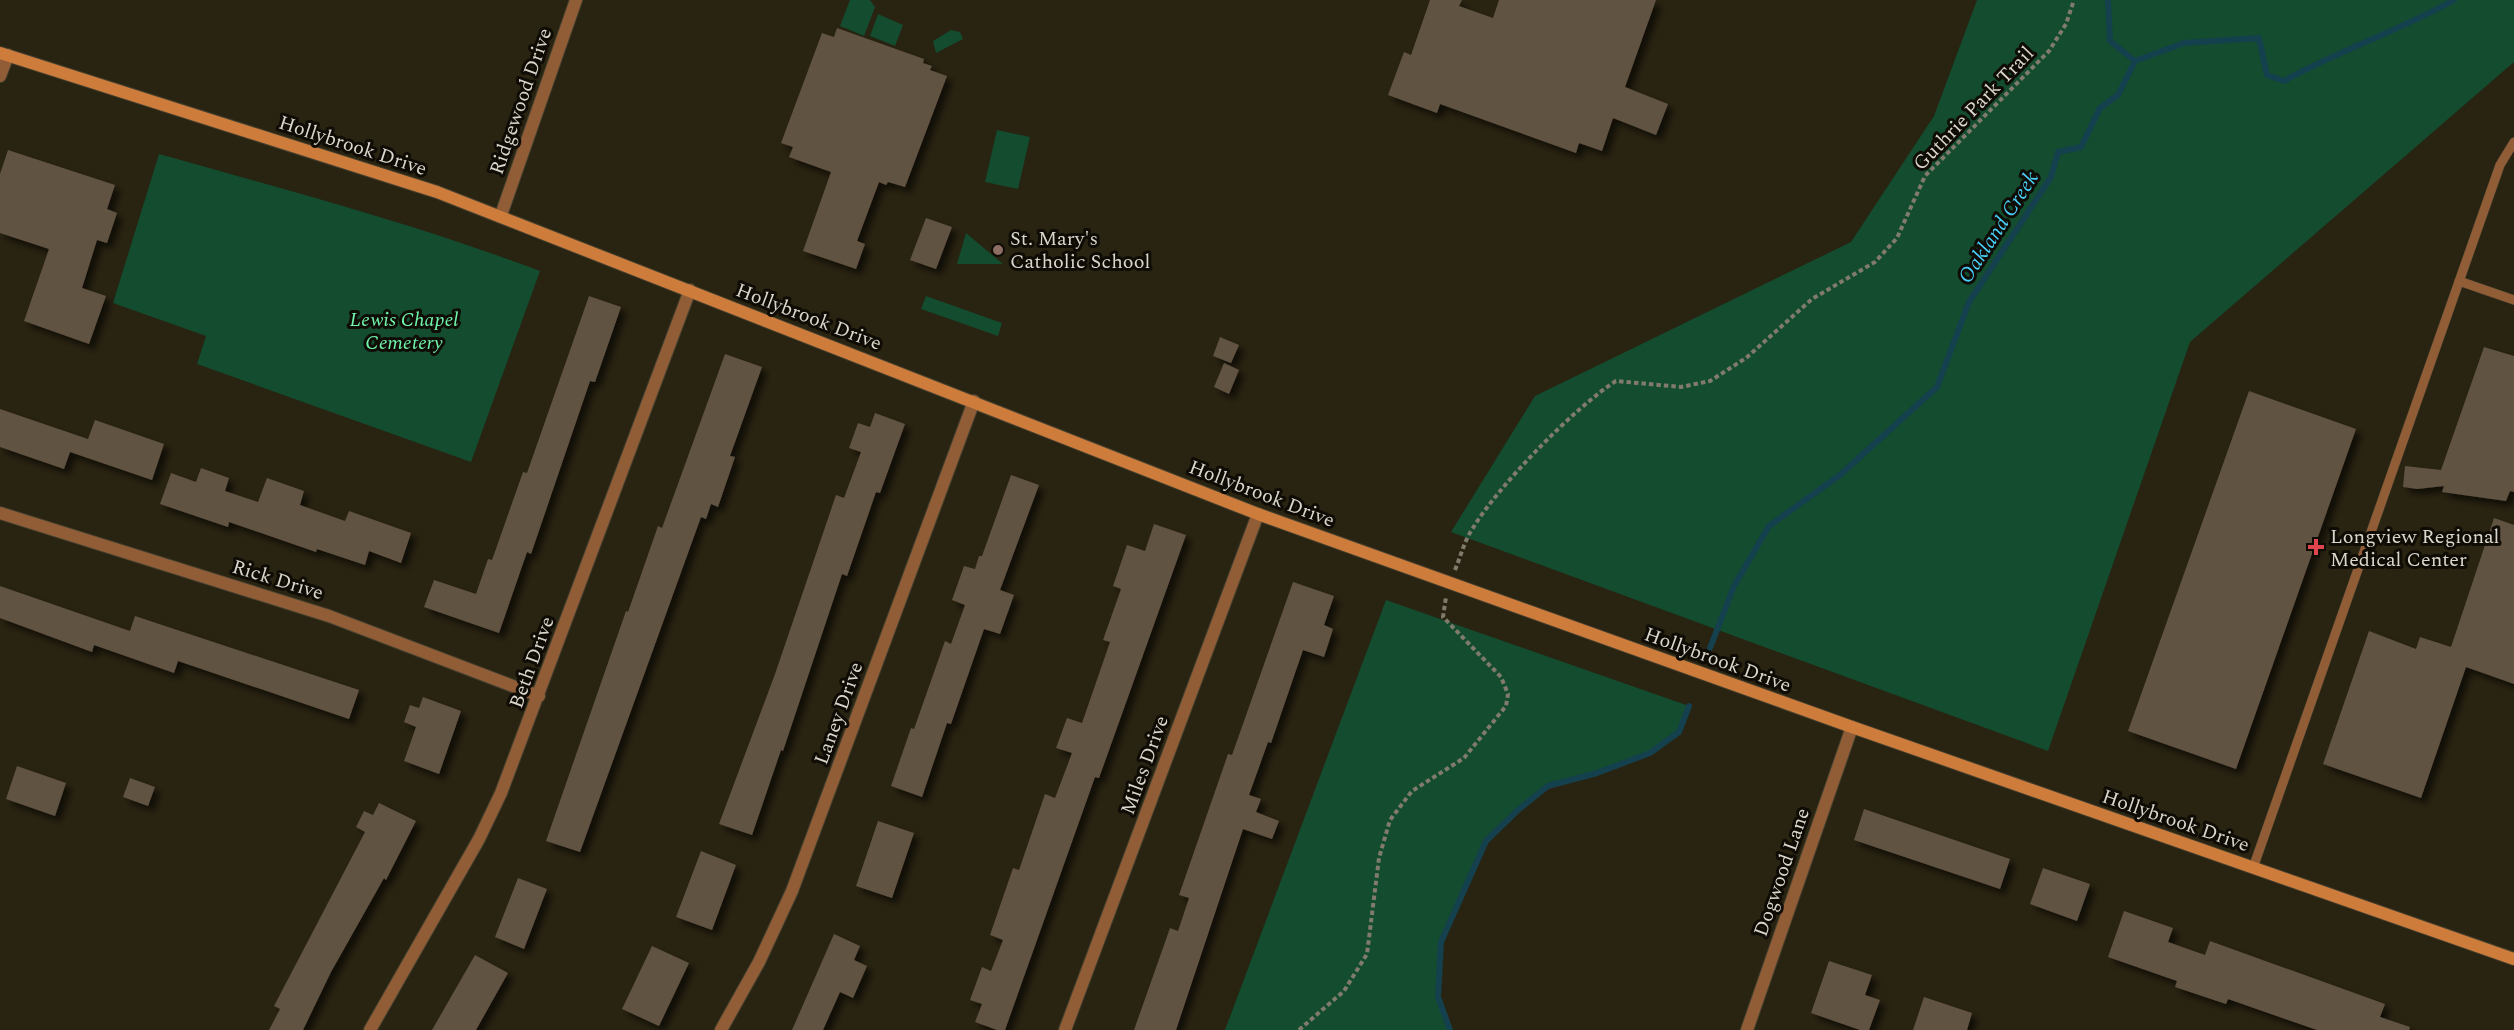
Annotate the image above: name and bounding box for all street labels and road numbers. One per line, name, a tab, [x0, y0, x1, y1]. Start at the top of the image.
street label: Ridgewood Drive	[482, 24, 560, 179]
street label: Guthrie Park Trail	[1906, 40, 2041, 178]
street label: Hollybrook Drive	[275, 108, 431, 184]
street label: Hollybrook Drive	[731, 275, 886, 359]
street label: Hollybrook Drive	[1184, 452, 1339, 536]
street label: Rick Drive	[228, 552, 327, 608]
street label: Beth Drive	[501, 612, 562, 712]
street label: Hollybrook Drive	[1640, 619, 1795, 700]
street label: Laney Drive	[806, 658, 871, 769]
street label: Miles Drive	[1113, 712, 1177, 819]
street label: Hollybrook Drive	[2098, 782, 2254, 860]
street label: Dogwood Lane	[1746, 804, 1818, 941]

